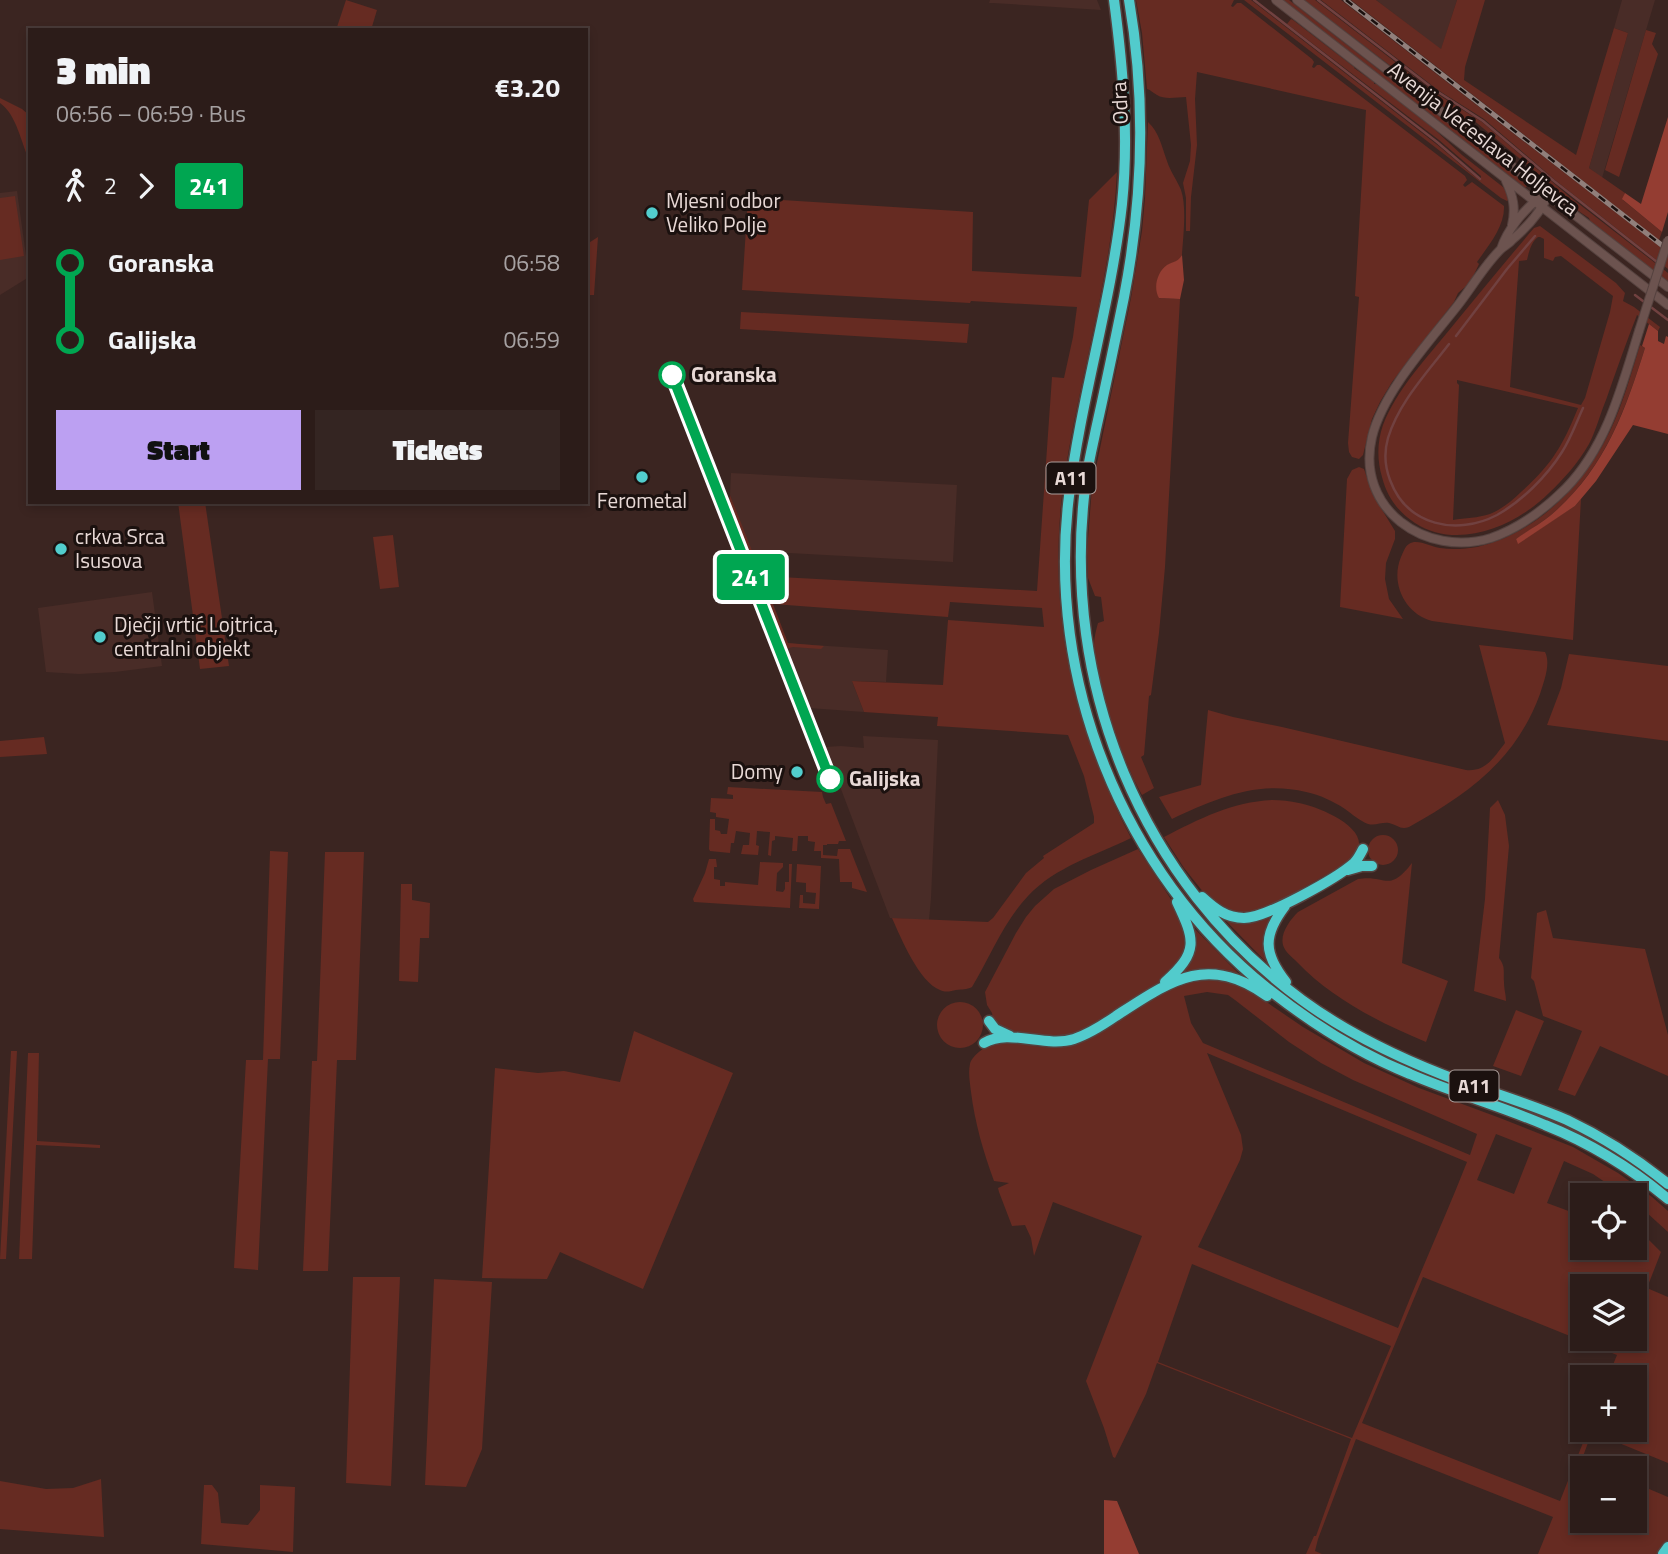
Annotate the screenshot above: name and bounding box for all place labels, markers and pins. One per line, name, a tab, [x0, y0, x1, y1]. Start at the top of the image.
place label: Mjesni odbor Veliko Polje	[666, 184, 781, 240]
marker: Mjesni odbor Veliko Polje	[644, 205, 660, 221]
place label: Goranska	[691, 358, 777, 390]
marker: Goranska	[659, 362, 685, 388]
marker: Ferometal	[634, 469, 650, 485]
place label: Ferometal	[597, 484, 687, 516]
place label: crkva Srca Isusova	[75, 520, 165, 576]
marker: crkva Srca Isusova	[53, 541, 69, 557]
place label: Dječji vrtić Lojtrica, centralni objekt	[114, 608, 278, 664]
marker: Dječji vrtić Lojtrica, centralni objekt	[92, 629, 108, 645]
place label: Domy	[731, 755, 783, 787]
place label: Galijska	[849, 762, 921, 794]
marker: Domy	[789, 764, 805, 780]
marker: Galijska	[817, 766, 843, 792]

